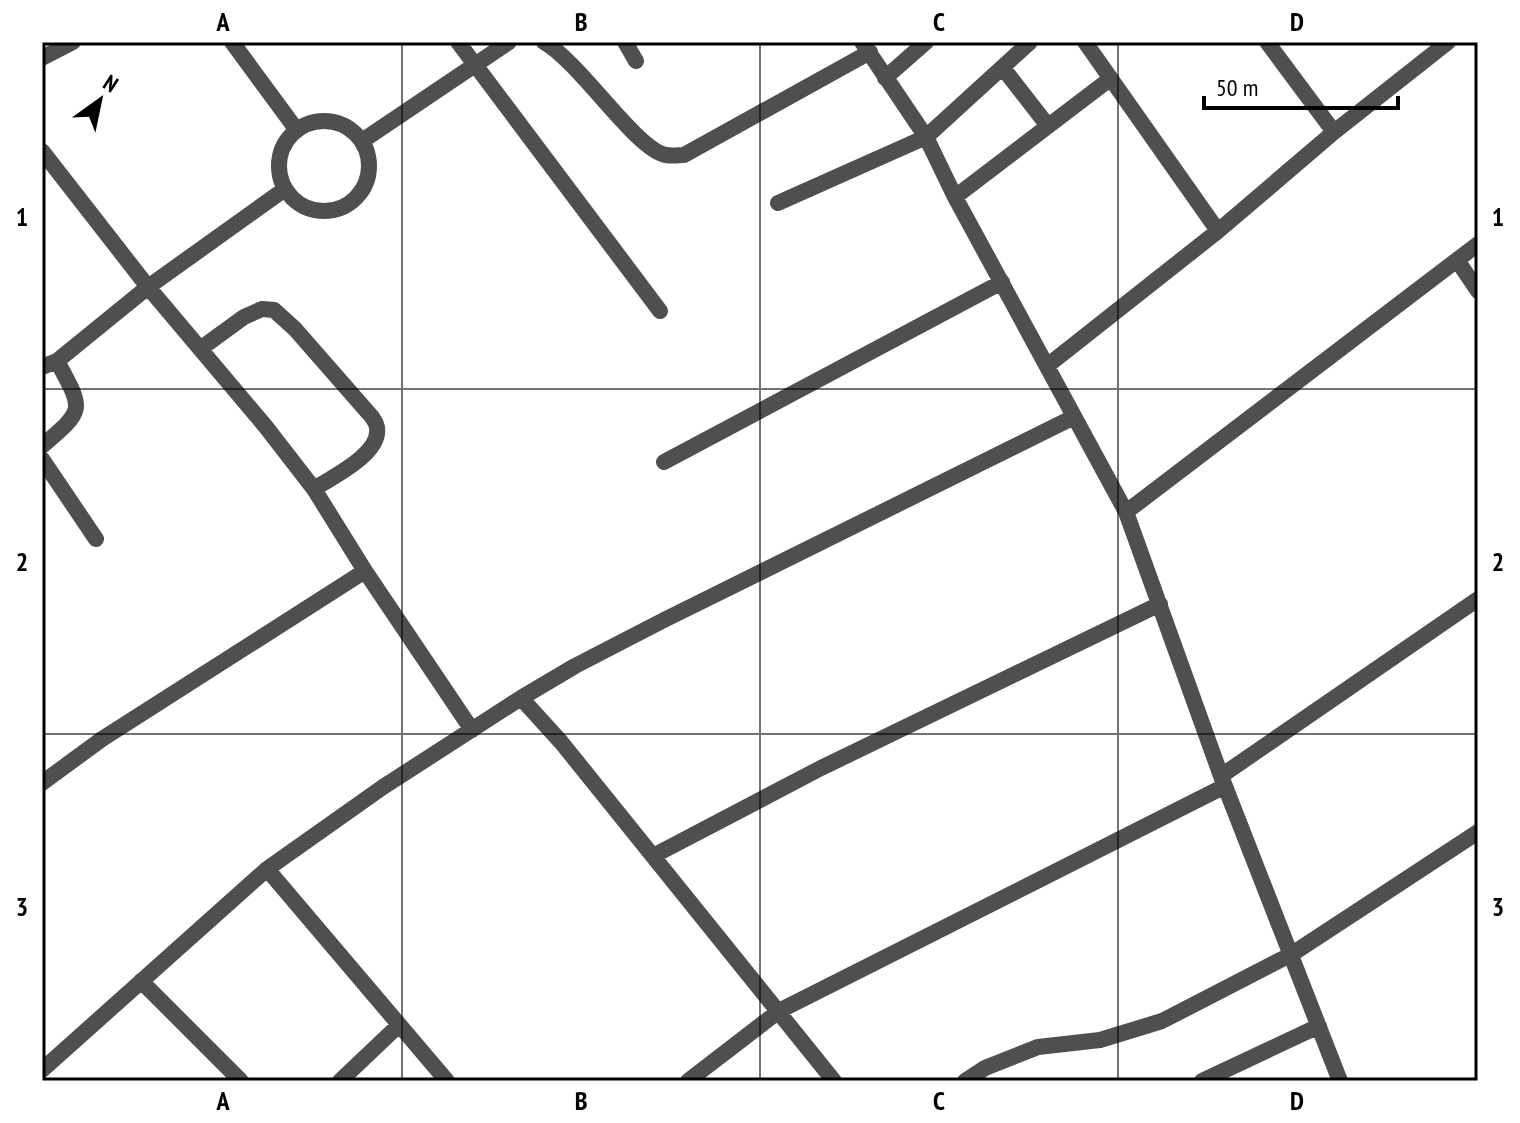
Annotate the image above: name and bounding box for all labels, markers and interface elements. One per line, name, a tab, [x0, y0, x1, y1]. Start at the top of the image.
text: A	[215, 5, 230, 38]
text: B	[575, 5, 588, 38]
text: C	[933, 5, 945, 38]
text: D	[1290, 5, 1304, 38]
north arrow	[60, 60, 140, 140]
scale bar	[1204, 60, 1398, 110]
text: N	[98, 68, 124, 98]
text: 50 m	[1216, 72, 1258, 103]
text: 1	[16, 200, 28, 233]
text: 1	[1492, 200, 1504, 233]
text: 2	[16, 545, 28, 578]
text: 2	[1492, 545, 1504, 578]
text: 3	[16, 890, 28, 923]
text: 3	[1492, 890, 1504, 923]
text: A	[215, 1084, 230, 1117]
text: B	[575, 1084, 588, 1117]
text: C	[933, 1084, 945, 1117]
text: D	[1290, 1084, 1304, 1117]

